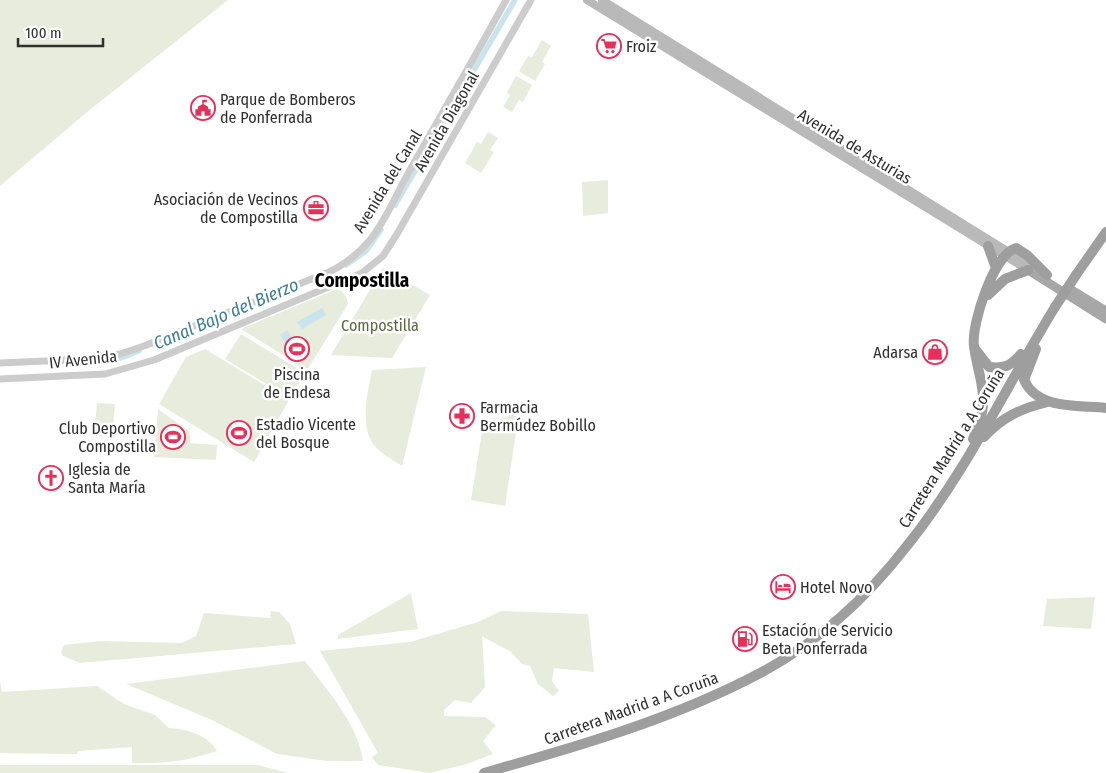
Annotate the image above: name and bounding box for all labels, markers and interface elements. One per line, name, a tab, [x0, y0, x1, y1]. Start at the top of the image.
scale bar	[18, 15, 102, 47]
text: 100 m	[25, 24, 62, 42]
supermarket icon: Froiz	[596, 33, 622, 59]
place label: Froiz	[626, 37, 656, 56]
street label: Avenida Diagonal	[410, 68, 483, 175]
place label: Parque de Bomberos de Ponferrada	[220, 90, 356, 127]
public building icon: Parque de Bomberos de Ponferrada	[190, 95, 216, 121]
street label: Avenida de Asturias	[794, 105, 915, 188]
street label: Avenida del Canal	[349, 126, 426, 236]
place label: Asociación de Vecinos de Compostilla	[154, 190, 298, 227]
office icon: Asociación de Vecinos de Compostilla	[303, 195, 329, 221]
district label: Compostilla	[315, 269, 409, 292]
water label: Canal Bajo del Bierzo	[150, 274, 302, 354]
park label: Compostilla	[341, 316, 419, 335]
sports icon: Piscina de Endesa	[284, 336, 310, 362]
shop icon: Adarsa	[922, 339, 948, 365]
place label: Adarsa	[873, 343, 918, 362]
street label: IV Avenida	[48, 346, 118, 373]
place label: Piscina de Endesa	[263, 365, 331, 402]
street label: Carretera Madrid a A Coruña	[895, 365, 1008, 531]
place label: Farmacia Bermúdez Bobillo	[480, 398, 596, 435]
pharmacy icon: Farmacia Bermúdez Bobillo	[449, 403, 475, 429]
place label: Estadio Vicente del Bosque	[256, 415, 356, 452]
place label: Club Deportivo Compostilla	[59, 419, 156, 456]
sports icon: Estadio Vicente del Bosque	[226, 420, 252, 446]
sports icon: Club Deportivo Compostilla	[160, 424, 186, 450]
place label: Iglesia de Santa María	[68, 460, 146, 497]
church icon: Iglesia de Santa María	[38, 465, 64, 491]
hotel icon: Hotel Novo	[770, 574, 796, 600]
place label: Hotel Novo	[800, 578, 873, 597]
place label: Estación de Servicio Beta Ponferrada	[762, 621, 893, 658]
fuel station icon: Estación de Servicio Beta Ponferrada	[732, 626, 758, 652]
street label: Carretera Madrid a A Coruña	[541, 668, 721, 749]

